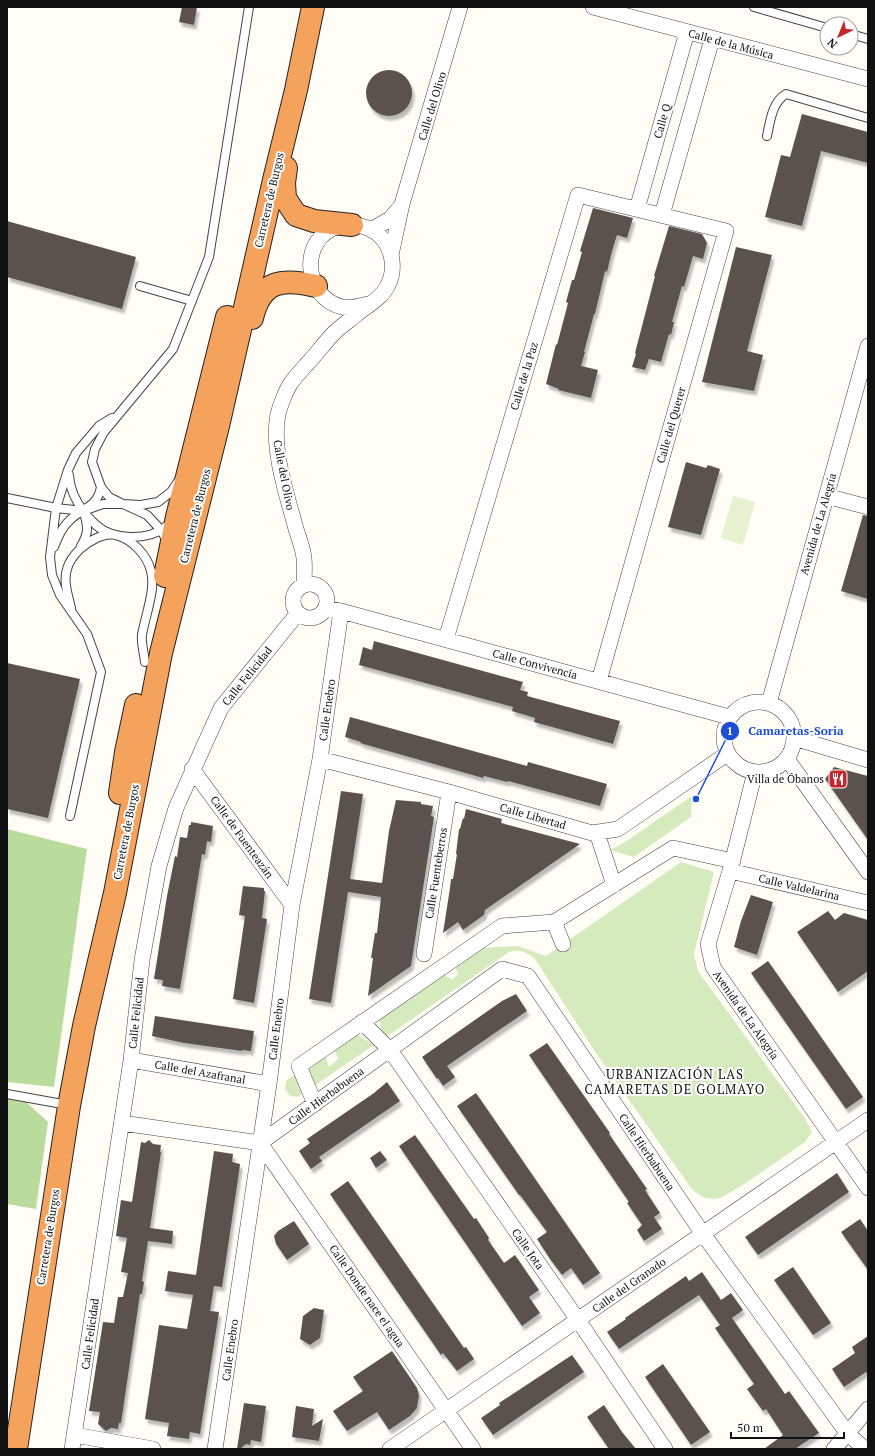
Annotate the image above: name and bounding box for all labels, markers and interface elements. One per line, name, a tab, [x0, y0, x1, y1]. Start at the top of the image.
north arrow	[819, 16, 859, 56]
street label: Calle de la Música	[687, 26, 776, 62]
text: N	[824, 35, 840, 51]
street label: Calle del Olivo	[415, 70, 449, 142]
street label: Calle Q	[650, 101, 674, 140]
street label: Carretera de Burgos	[251, 151, 287, 249]
street label: Calle de la Paz	[507, 340, 541, 412]
street label: Calle del Querer	[653, 384, 689, 465]
street label: Calle del Olivo	[270, 439, 298, 511]
street label: Carretera de Burgos	[176, 467, 214, 565]
street label: Avenida de La Alegría	[797, 471, 839, 577]
street label: Calle Felicidad	[219, 644, 275, 708]
street label: Calle Convivencia	[491, 646, 579, 682]
street label: Calle Enebro	[316, 678, 338, 742]
callout: Camaretas-Soria	[720, 719, 851, 743]
text: 1	[727, 723, 733, 738]
text: Camaretas-Soria	[748, 723, 844, 738]
restaurant icon: Villa de Óbanos	[827, 768, 849, 790]
place label: Villa de Óbanos	[747, 772, 824, 786]
street label: Carretera de Burgos	[110, 783, 142, 881]
street label: Calle de Fuenteazán	[207, 793, 277, 881]
street label: Calle Libertad	[498, 800, 568, 832]
street label: Calle Fuenteberros	[422, 826, 450, 920]
street label: Calle Valdelarina	[757, 871, 841, 903]
street label: Avenida de La Alegría	[710, 968, 782, 1063]
street label: Calle Felicidad	[125, 977, 147, 1049]
street label: Calle Enebro	[265, 997, 287, 1061]
street label: Calle del Azafranal	[153, 1057, 247, 1087]
street label: Calle Hierbabuena	[285, 1064, 367, 1128]
district label: URBANIZACIÓN LAS CAMARETAS DE GOLMAYO	[585, 1065, 766, 1098]
street label: Calle Hierbabuena	[616, 1111, 678, 1194]
street label: Carretera de Burgos	[34, 1188, 63, 1286]
street label: Calle Jota	[509, 1226, 547, 1273]
street label: Calle Donde nace el agua	[326, 1242, 408, 1350]
street label: Calle del Granado	[589, 1254, 669, 1316]
street label: Calle Felicidad	[78, 1297, 102, 1371]
street label: Calle Enebro	[219, 1318, 241, 1382]
scale bar	[731, 1414, 844, 1440]
text: 50 m	[737, 1420, 764, 1435]

